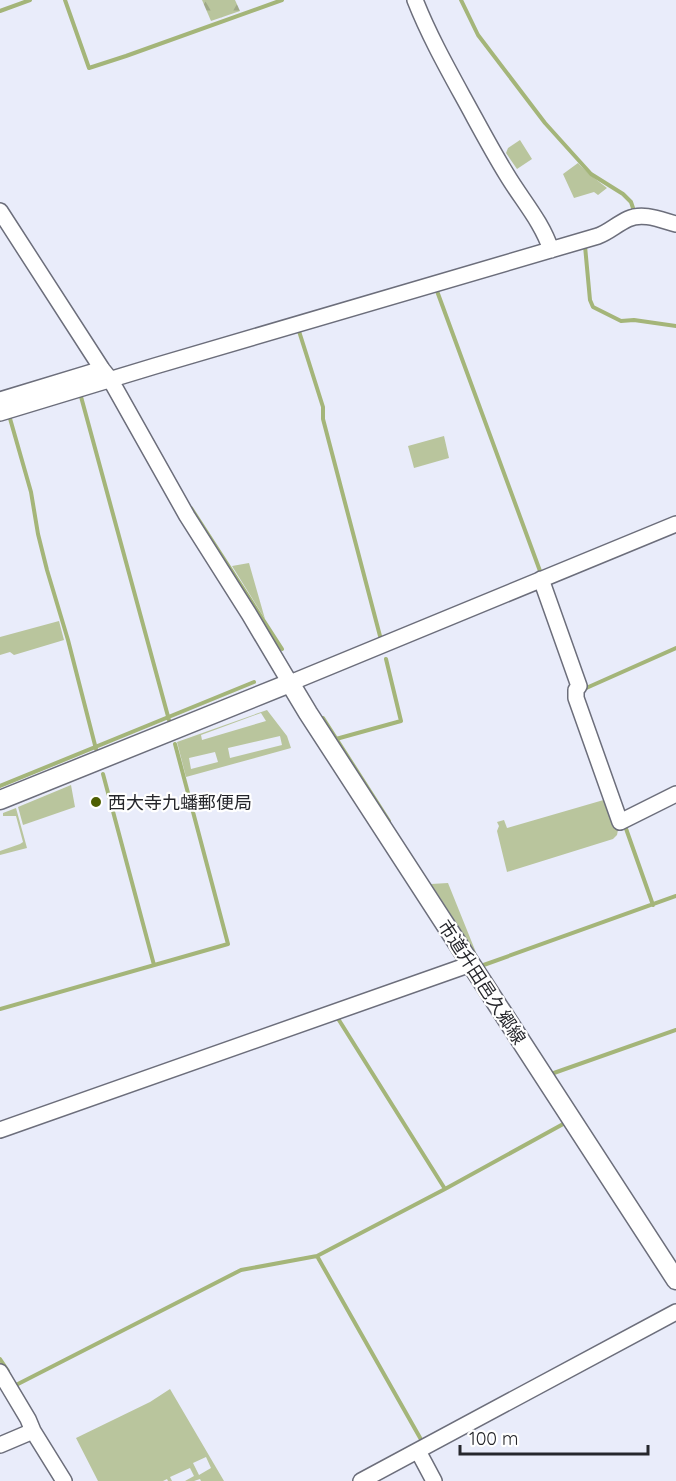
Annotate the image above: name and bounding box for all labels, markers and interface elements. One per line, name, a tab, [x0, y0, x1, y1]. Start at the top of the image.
place label: 西大寺九蟠郵便局	[108, 791, 252, 814]
marker: 西大寺九蟠郵便局	[89, 795, 103, 809]
street label: 市道升田邑久郷線	[433, 915, 531, 1049]
scale bar	[460, 1418, 648, 1456]
text: 100 m	[469, 1427, 518, 1450]

